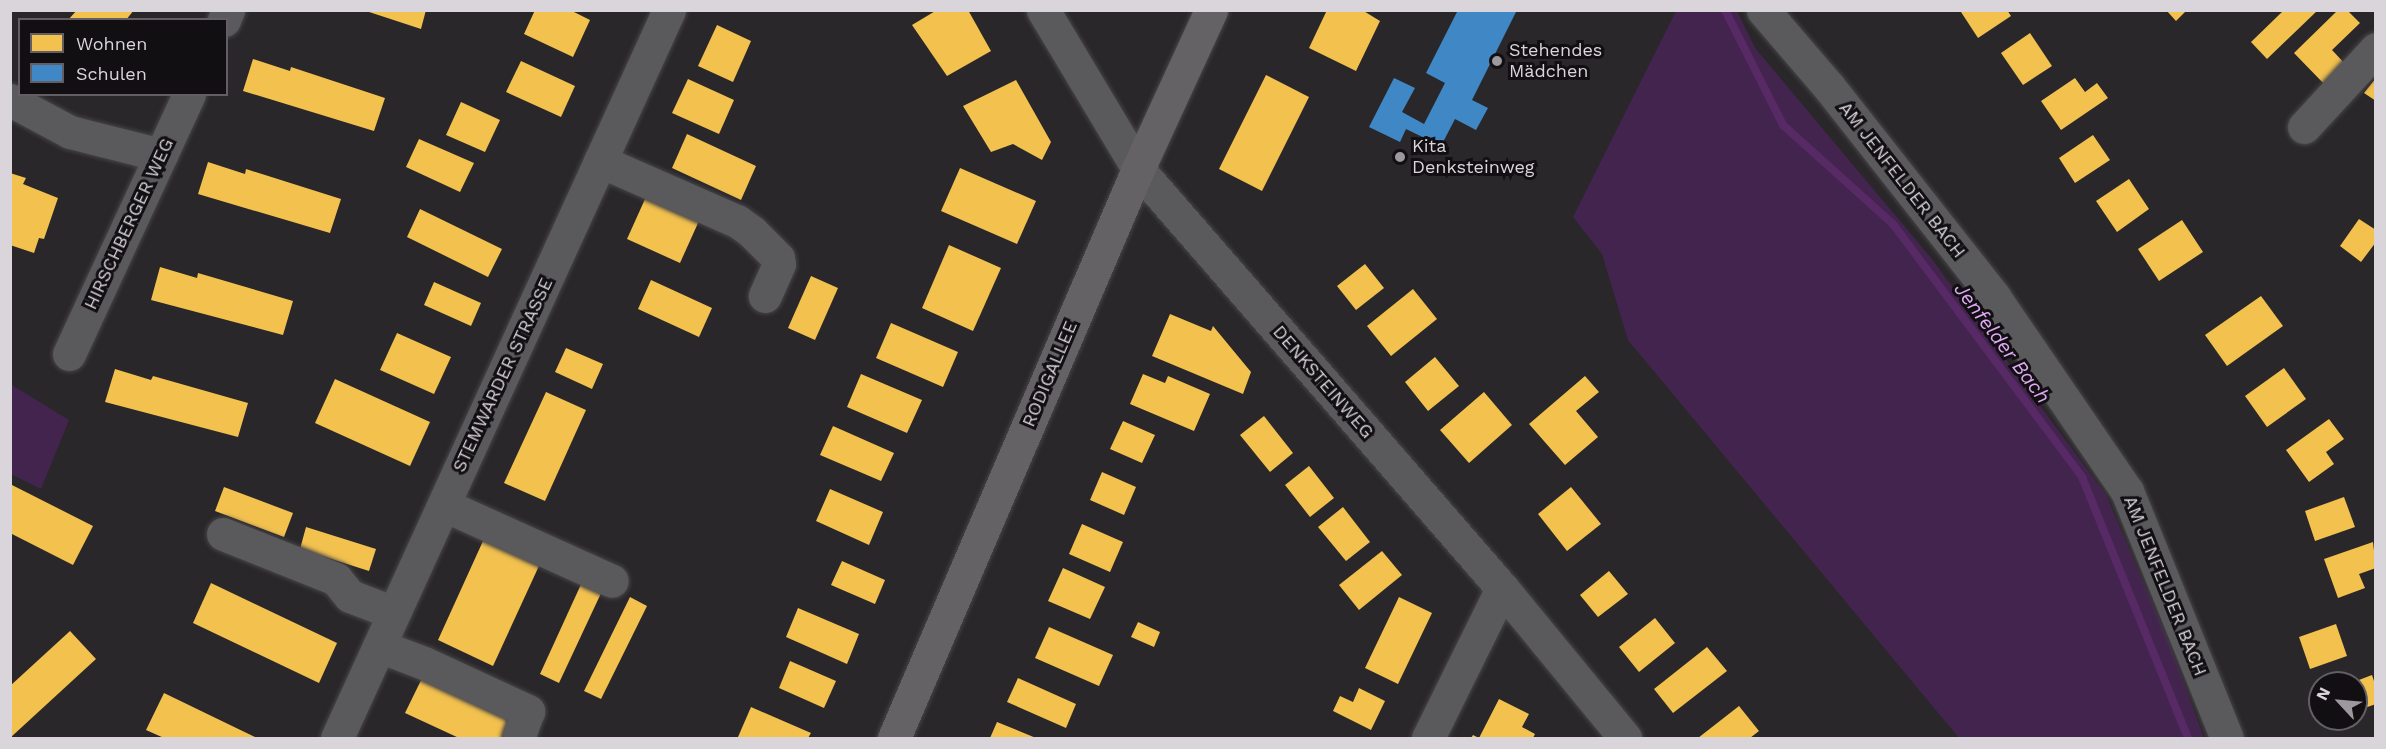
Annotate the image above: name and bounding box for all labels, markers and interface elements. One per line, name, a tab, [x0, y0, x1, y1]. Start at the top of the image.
legend	[18, 18, 228, 96]
text: Wohnen	[76, 33, 147, 54]
place label: Stehendes Mädchen	[1509, 40, 1602, 82]
marker: Stehendes Mädchen	[1490, 54, 1504, 68]
text: Schulen	[76, 63, 147, 84]
street label: AM JENFELDER BACH	[1834, 97, 1970, 263]
street label: HIRSCHBERGER WEG	[80, 135, 178, 313]
place label: Kita Denksteinweg	[1412, 136, 1534, 178]
marker: Kita Denksteinweg	[1393, 150, 1407, 164]
street label: STEMWARDER STRASSE	[448, 274, 558, 476]
water label: Jenfelder Bach	[1949, 278, 2055, 408]
street label: RODIGALLEE	[1018, 318, 1082, 430]
street label: DENKSTEINWEG	[1268, 321, 1378, 443]
street label: AM JENFELDER BACH	[2119, 493, 2211, 679]
north arrow	[2308, 671, 2368, 731]
text: N	[2312, 684, 2334, 703]

